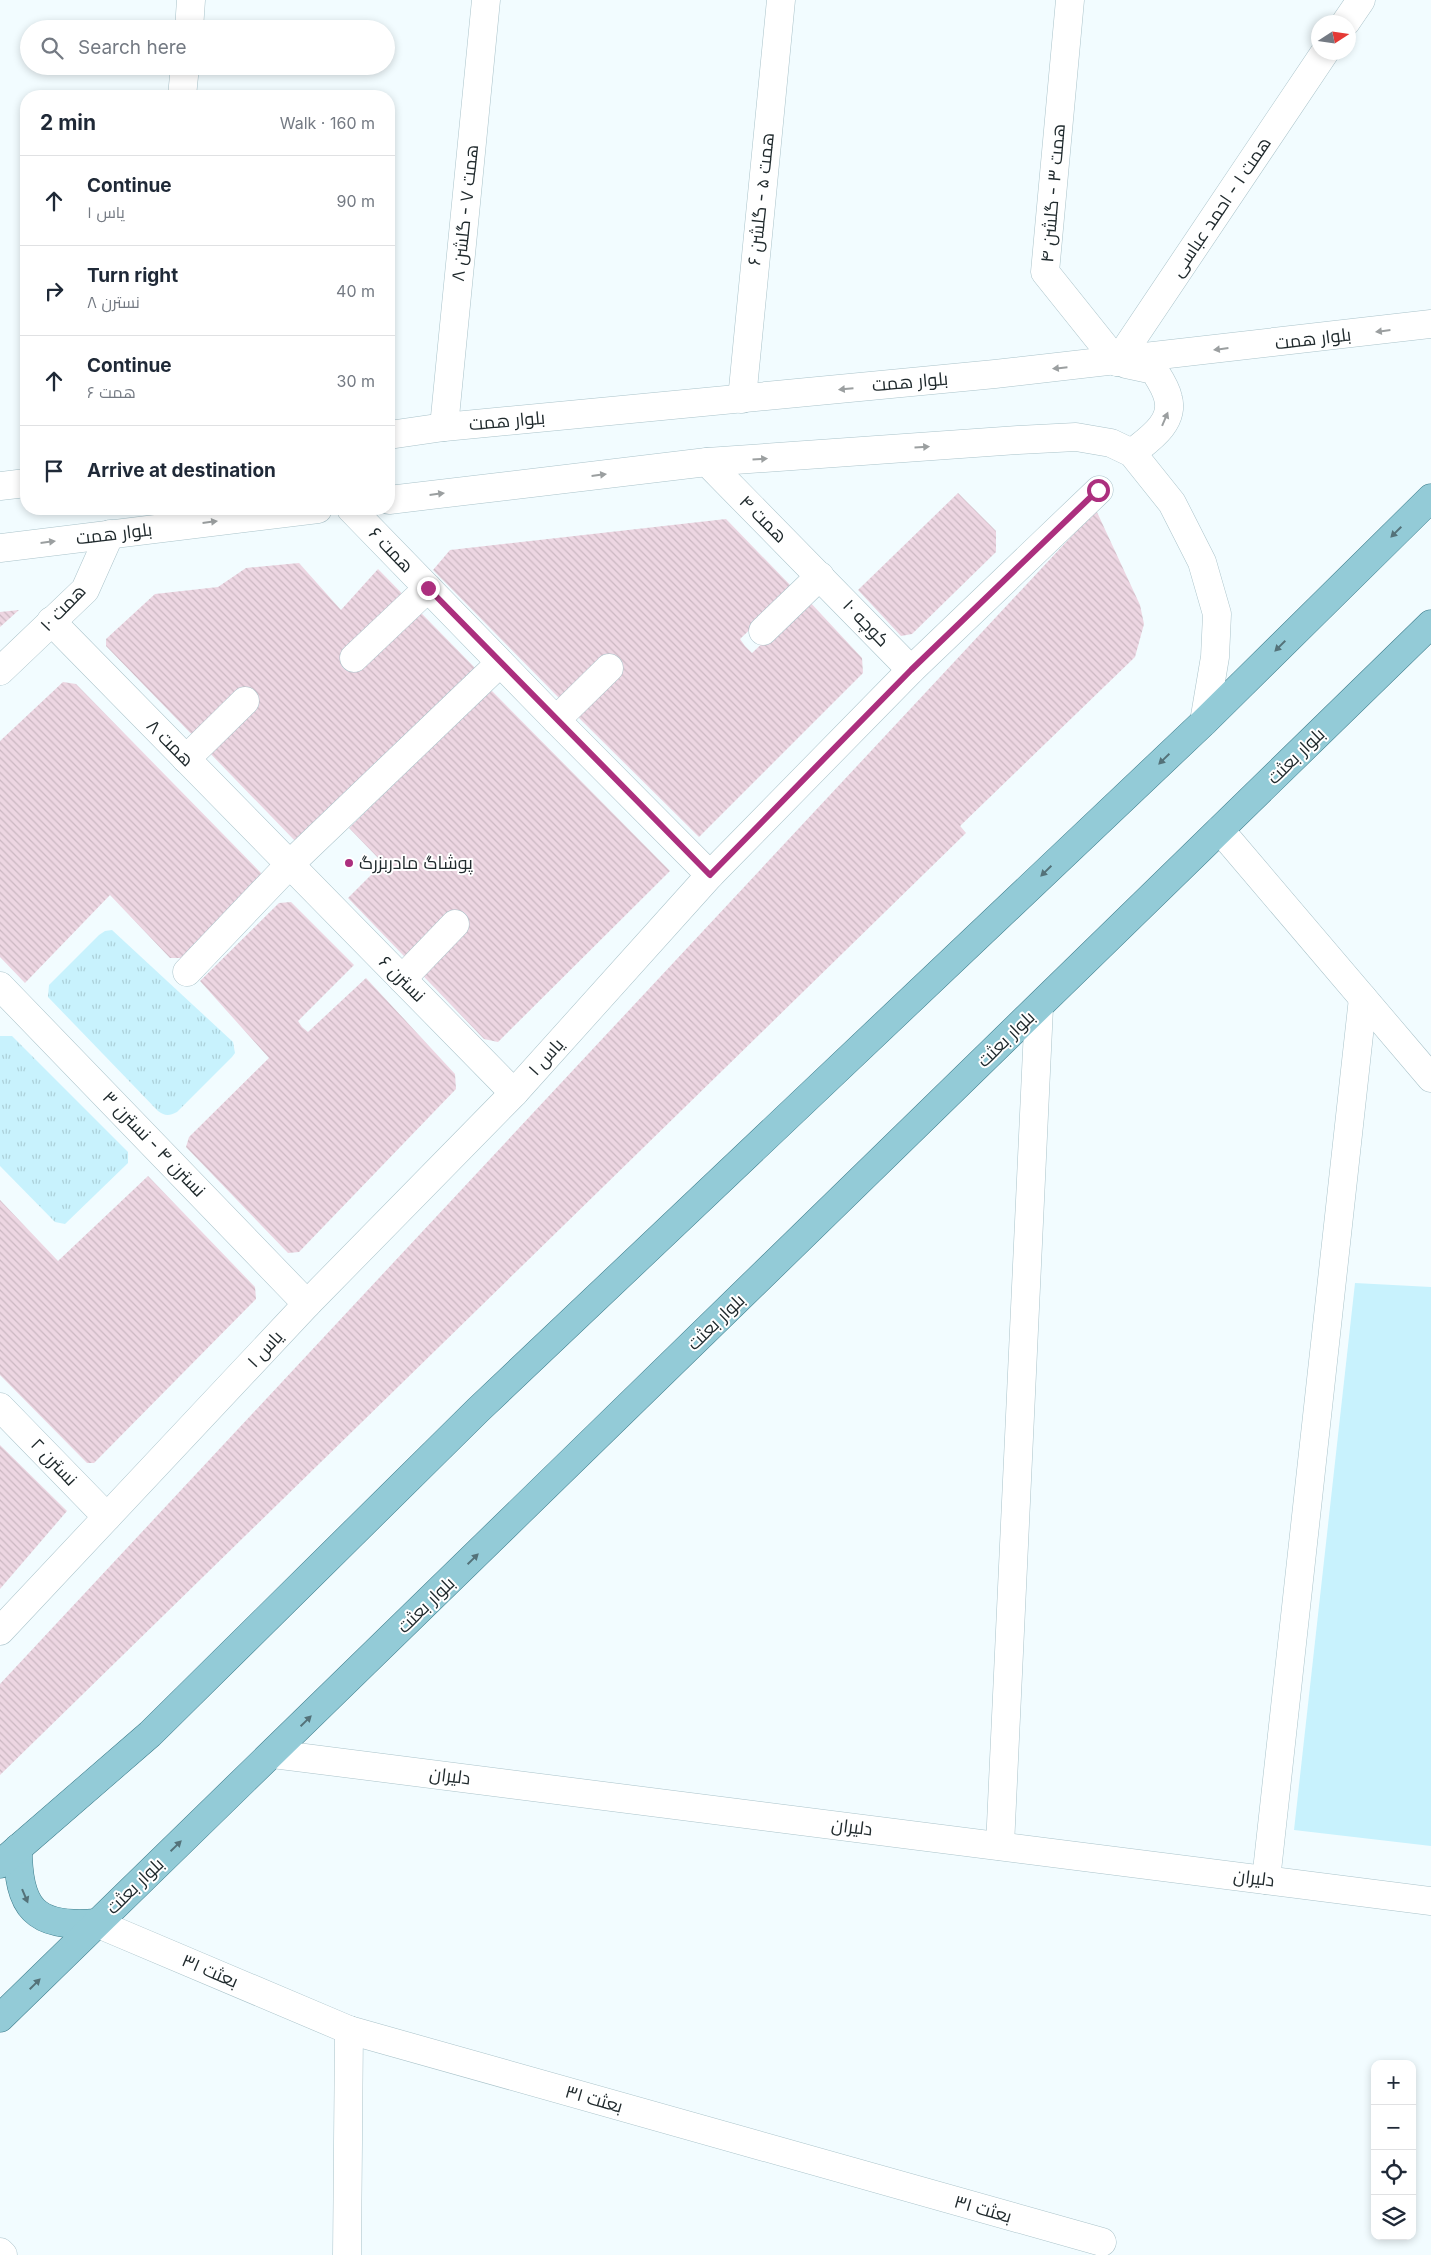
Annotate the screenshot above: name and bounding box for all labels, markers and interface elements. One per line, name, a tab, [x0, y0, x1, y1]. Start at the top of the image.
north arrow	[1311, 15, 1356, 60]
search box	[20, 20, 395, 75]
icon: search	[38, 34, 66, 62]
text: Search here	[78, 36, 187, 59]
text: 2 min	[40, 110, 96, 135]
text: Walk · 160 m	[280, 113, 375, 133]
street label: همت ۳ - گلشن ۴	[1036, 123, 1070, 263]
street label: همت ۵ - گلشن ۶	[743, 131, 779, 267]
street label: همت ۱ - احمد عباسی	[1166, 133, 1276, 281]
street label: همت ۷ - گلشن ۸	[447, 143, 483, 283]
text: Continue	[87, 174, 172, 197]
icon: ahead	[40, 187, 68, 215]
text: 90 m	[336, 191, 375, 211]
text: یاس ۱	[87, 202, 125, 222]
text: Turn right	[87, 264, 178, 287]
icon: right	[40, 277, 68, 305]
text: 40 m	[336, 281, 375, 301]
text: نسترن ۸	[87, 292, 140, 312]
street label: بلوار همت	[1274, 323, 1352, 355]
one-way arrow	[1374, 327, 1390, 335]
one-way arrow	[1213, 345, 1229, 353]
text: Continue	[87, 354, 172, 377]
one-way arrow	[1051, 364, 1067, 372]
icon: ahead	[40, 367, 68, 395]
street label: بلوار همت	[871, 368, 949, 396]
text: 30 m	[337, 371, 375, 391]
text: همت ۶	[87, 382, 136, 402]
one-way arrow	[838, 385, 854, 393]
street label: بلوار همت	[468, 407, 546, 435]
one-way arrow	[1160, 411, 1169, 426]
one-way arrow	[914, 443, 930, 451]
one-way arrow	[752, 454, 768, 462]
icon: arrive	[40, 457, 68, 485]
text: Arrive at destination	[87, 459, 276, 482]
one-way arrow	[591, 471, 607, 479]
route start	[1087, 479, 1110, 502]
one-way arrow	[429, 490, 445, 498]
street label: همت ۴	[735, 491, 791, 547]
street label: بلوار همت	[75, 518, 153, 550]
one-way arrow	[202, 518, 218, 526]
street label: همت ۶	[365, 523, 418, 577]
one-way arrow	[1390, 526, 1402, 538]
one-way arrow	[41, 538, 57, 546]
route end	[417, 577, 440, 600]
street label: همت ۱۰	[36, 580, 90, 635]
street label: کوچه ۱۰	[838, 595, 894, 652]
one-way arrow	[1275, 640, 1287, 652]
street label: همت ۸	[143, 715, 198, 770]
street label: بلوار بعثت	[1263, 723, 1329, 789]
one-way arrow	[1158, 753, 1170, 765]
place label: پوشاگ مادربزرگ	[359, 852, 473, 875]
marker: پوشاگ مادربزرگ	[343, 857, 355, 869]
one-way arrow	[1040, 865, 1052, 877]
street label: نسترن ۶	[374, 951, 430, 1007]
street label: بلوار بعثت	[973, 1006, 1039, 1072]
street label: یاس ۱	[524, 1034, 569, 1080]
street label: نسترن ۴ - نسترن ۳	[98, 1087, 210, 1201]
street label: بلوار بعثت	[683, 1289, 749, 1355]
street label: یاس ۱	[242, 1326, 288, 1372]
street label: نسترن ۲	[26, 1434, 82, 1490]
one-way arrow	[466, 1553, 478, 1565]
street label: بلوار بعثت	[393, 1572, 459, 1638]
one-way arrow	[300, 1716, 312, 1728]
street label: دلیران	[428, 1763, 472, 1789]
street label: دلیران	[830, 1814, 874, 1840]
one-way arrow	[170, 1840, 182, 1852]
street label: بلوار بعثت	[102, 1853, 168, 1919]
street label: دلیران	[1232, 1865, 1276, 1891]
one-way arrow	[21, 1889, 29, 1904]
street label: بعثت ۳۱	[179, 1949, 241, 1992]
one-way arrow	[28, 1978, 40, 1990]
map controls	[1371, 2060, 1416, 2240]
button: +	[1371, 2060, 1416, 2105]
street label: بعثت ۳۱	[563, 2080, 625, 2117]
button: −	[1371, 2105, 1416, 2150]
button: locate	[1371, 2150, 1416, 2195]
street label: بعثت ۳۱	[952, 2190, 1014, 2227]
button: layers	[1371, 2195, 1416, 2240]

